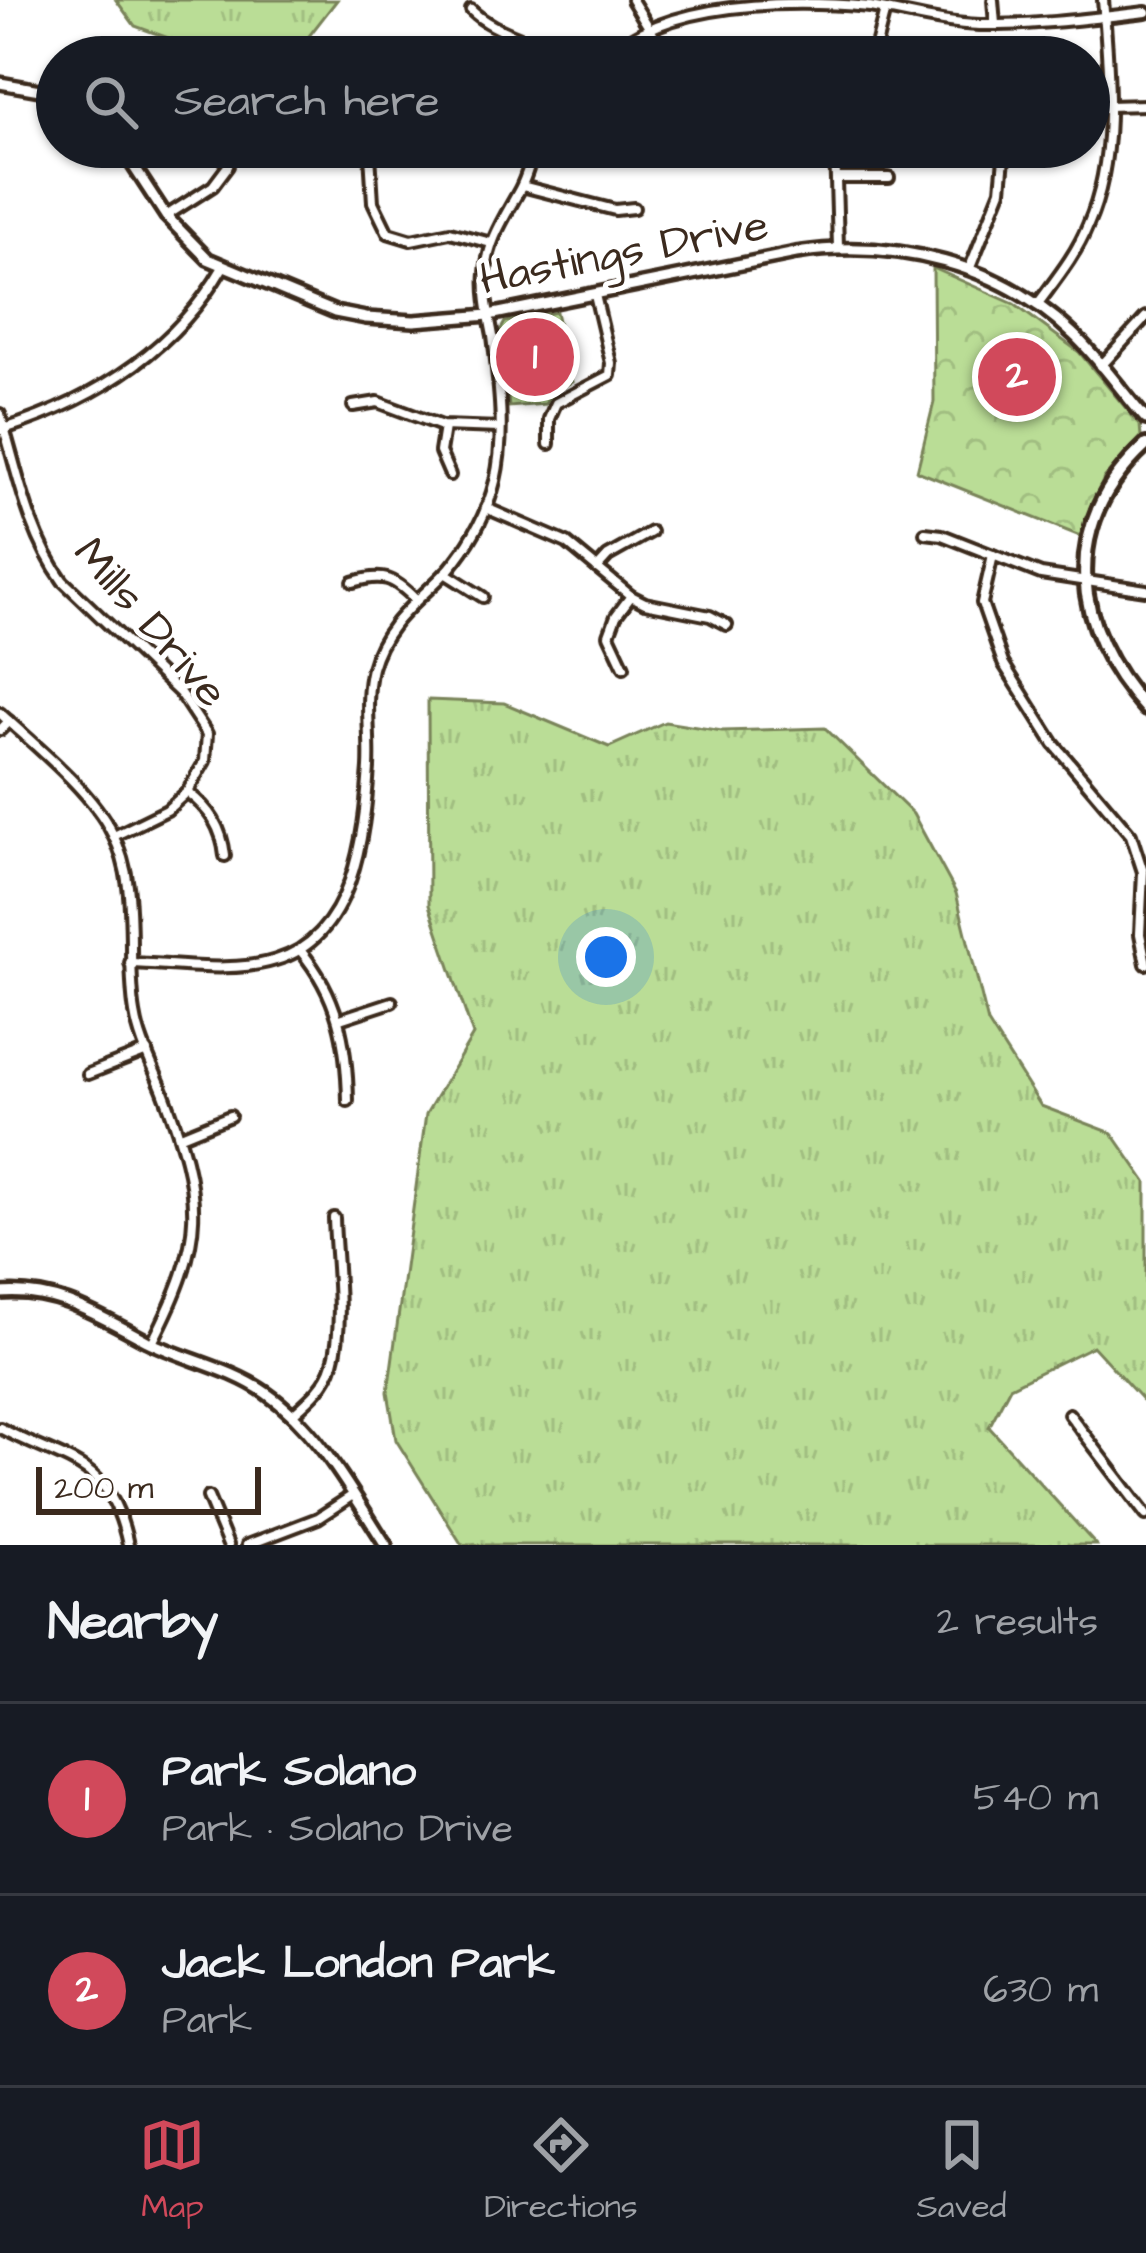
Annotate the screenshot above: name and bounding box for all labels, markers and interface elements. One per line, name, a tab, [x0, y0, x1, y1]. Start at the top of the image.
search box	[36, 36, 1110, 168]
icon: search	[78, 69, 144, 135]
text: Search here	[174, 71, 440, 133]
street label: Hastings Drive	[474, 195, 774, 311]
pin: 1	[496, 312, 574, 402]
pin: 2	[978, 332, 1056, 422]
street label: Mills Drive	[59, 524, 241, 722]
your location	[576, 927, 636, 987]
scale bar	[36, 1461, 261, 1514]
text: 200 m	[54, 1465, 153, 1511]
text: Nearby	[48, 1588, 218, 1659]
text: 2 results	[937, 1596, 1098, 1650]
text: Park Solano	[162, 1741, 416, 1803]
text: 1	[85, 1772, 90, 1826]
text: 540 m	[973, 1772, 1098, 1826]
text: Park · Solano Drive	[162, 1803, 513, 1857]
text: Jack London Park	[162, 1933, 555, 1995]
text: 2	[76, 1964, 98, 2018]
text: 630 m	[983, 1964, 1098, 2018]
text: Park	[162, 1995, 252, 2049]
tab: Map	[139, 2112, 205, 2230]
tab: Directions	[484, 2112, 638, 2230]
tab: Saved	[917, 2112, 1007, 2230]

